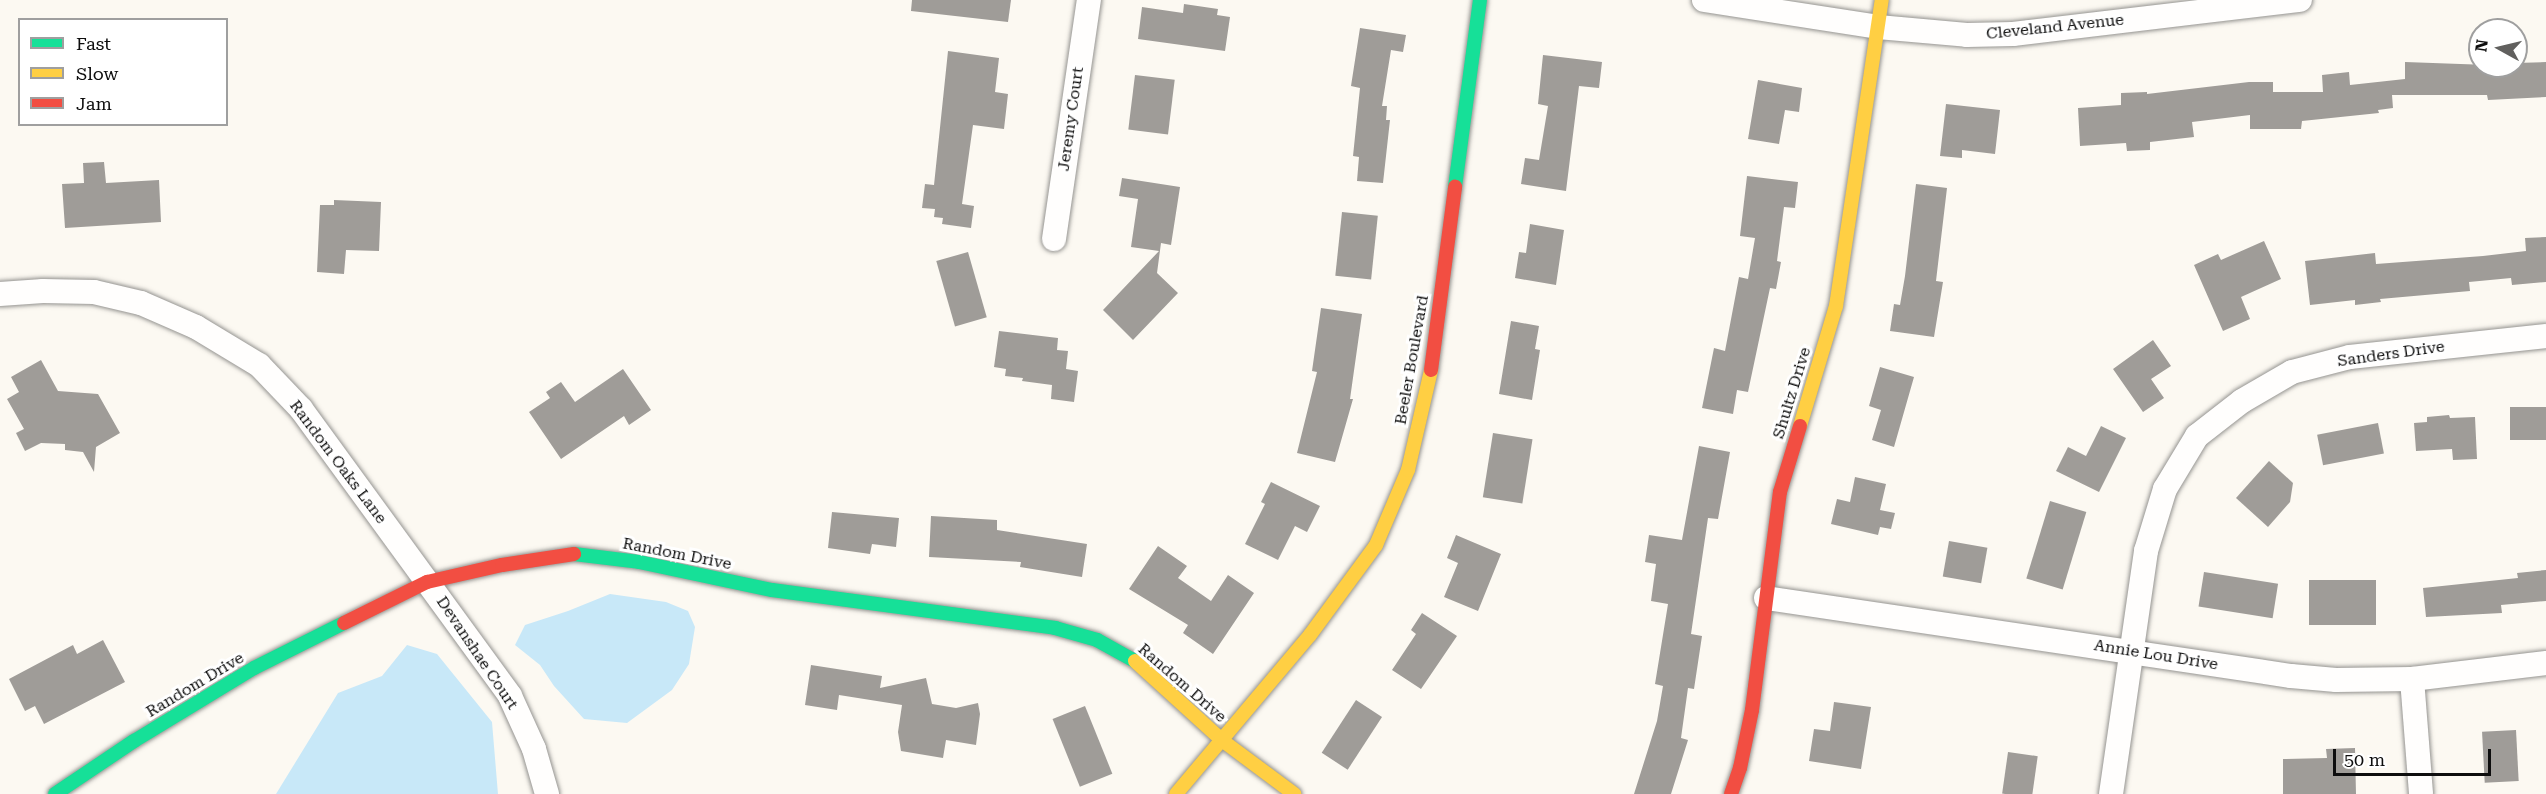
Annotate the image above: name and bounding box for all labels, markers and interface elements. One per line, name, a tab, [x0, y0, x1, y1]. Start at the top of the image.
street label: Cleveland Avenue	[1985, 10, 2125, 44]
legend	[18, 18, 228, 126]
north arrow	[2468, 18, 2528, 78]
text: Fast	[76, 33, 111, 54]
text: N	[2471, 38, 2492, 53]
text: Slow	[76, 63, 118, 84]
street label: Jeremy Court	[1054, 66, 1088, 172]
text: Jam	[76, 93, 112, 114]
street label: Beeler Boulevard	[1391, 294, 1433, 426]
street label: Sanders Drive	[2336, 337, 2446, 371]
street label: Shultz Drive	[1769, 345, 1815, 441]
street label: Random Oaks Lane	[285, 397, 391, 527]
street label: Random Drive	[621, 534, 733, 574]
street label: Devanshae Court	[432, 593, 522, 713]
street label: Annie Lou Drive	[2093, 636, 2219, 674]
street label: Random Drive	[1134, 640, 1230, 726]
street label: Random Drive	[143, 648, 247, 722]
scale bar	[2336, 737, 2494, 775]
text: 50 m	[2344, 749, 2385, 770]

